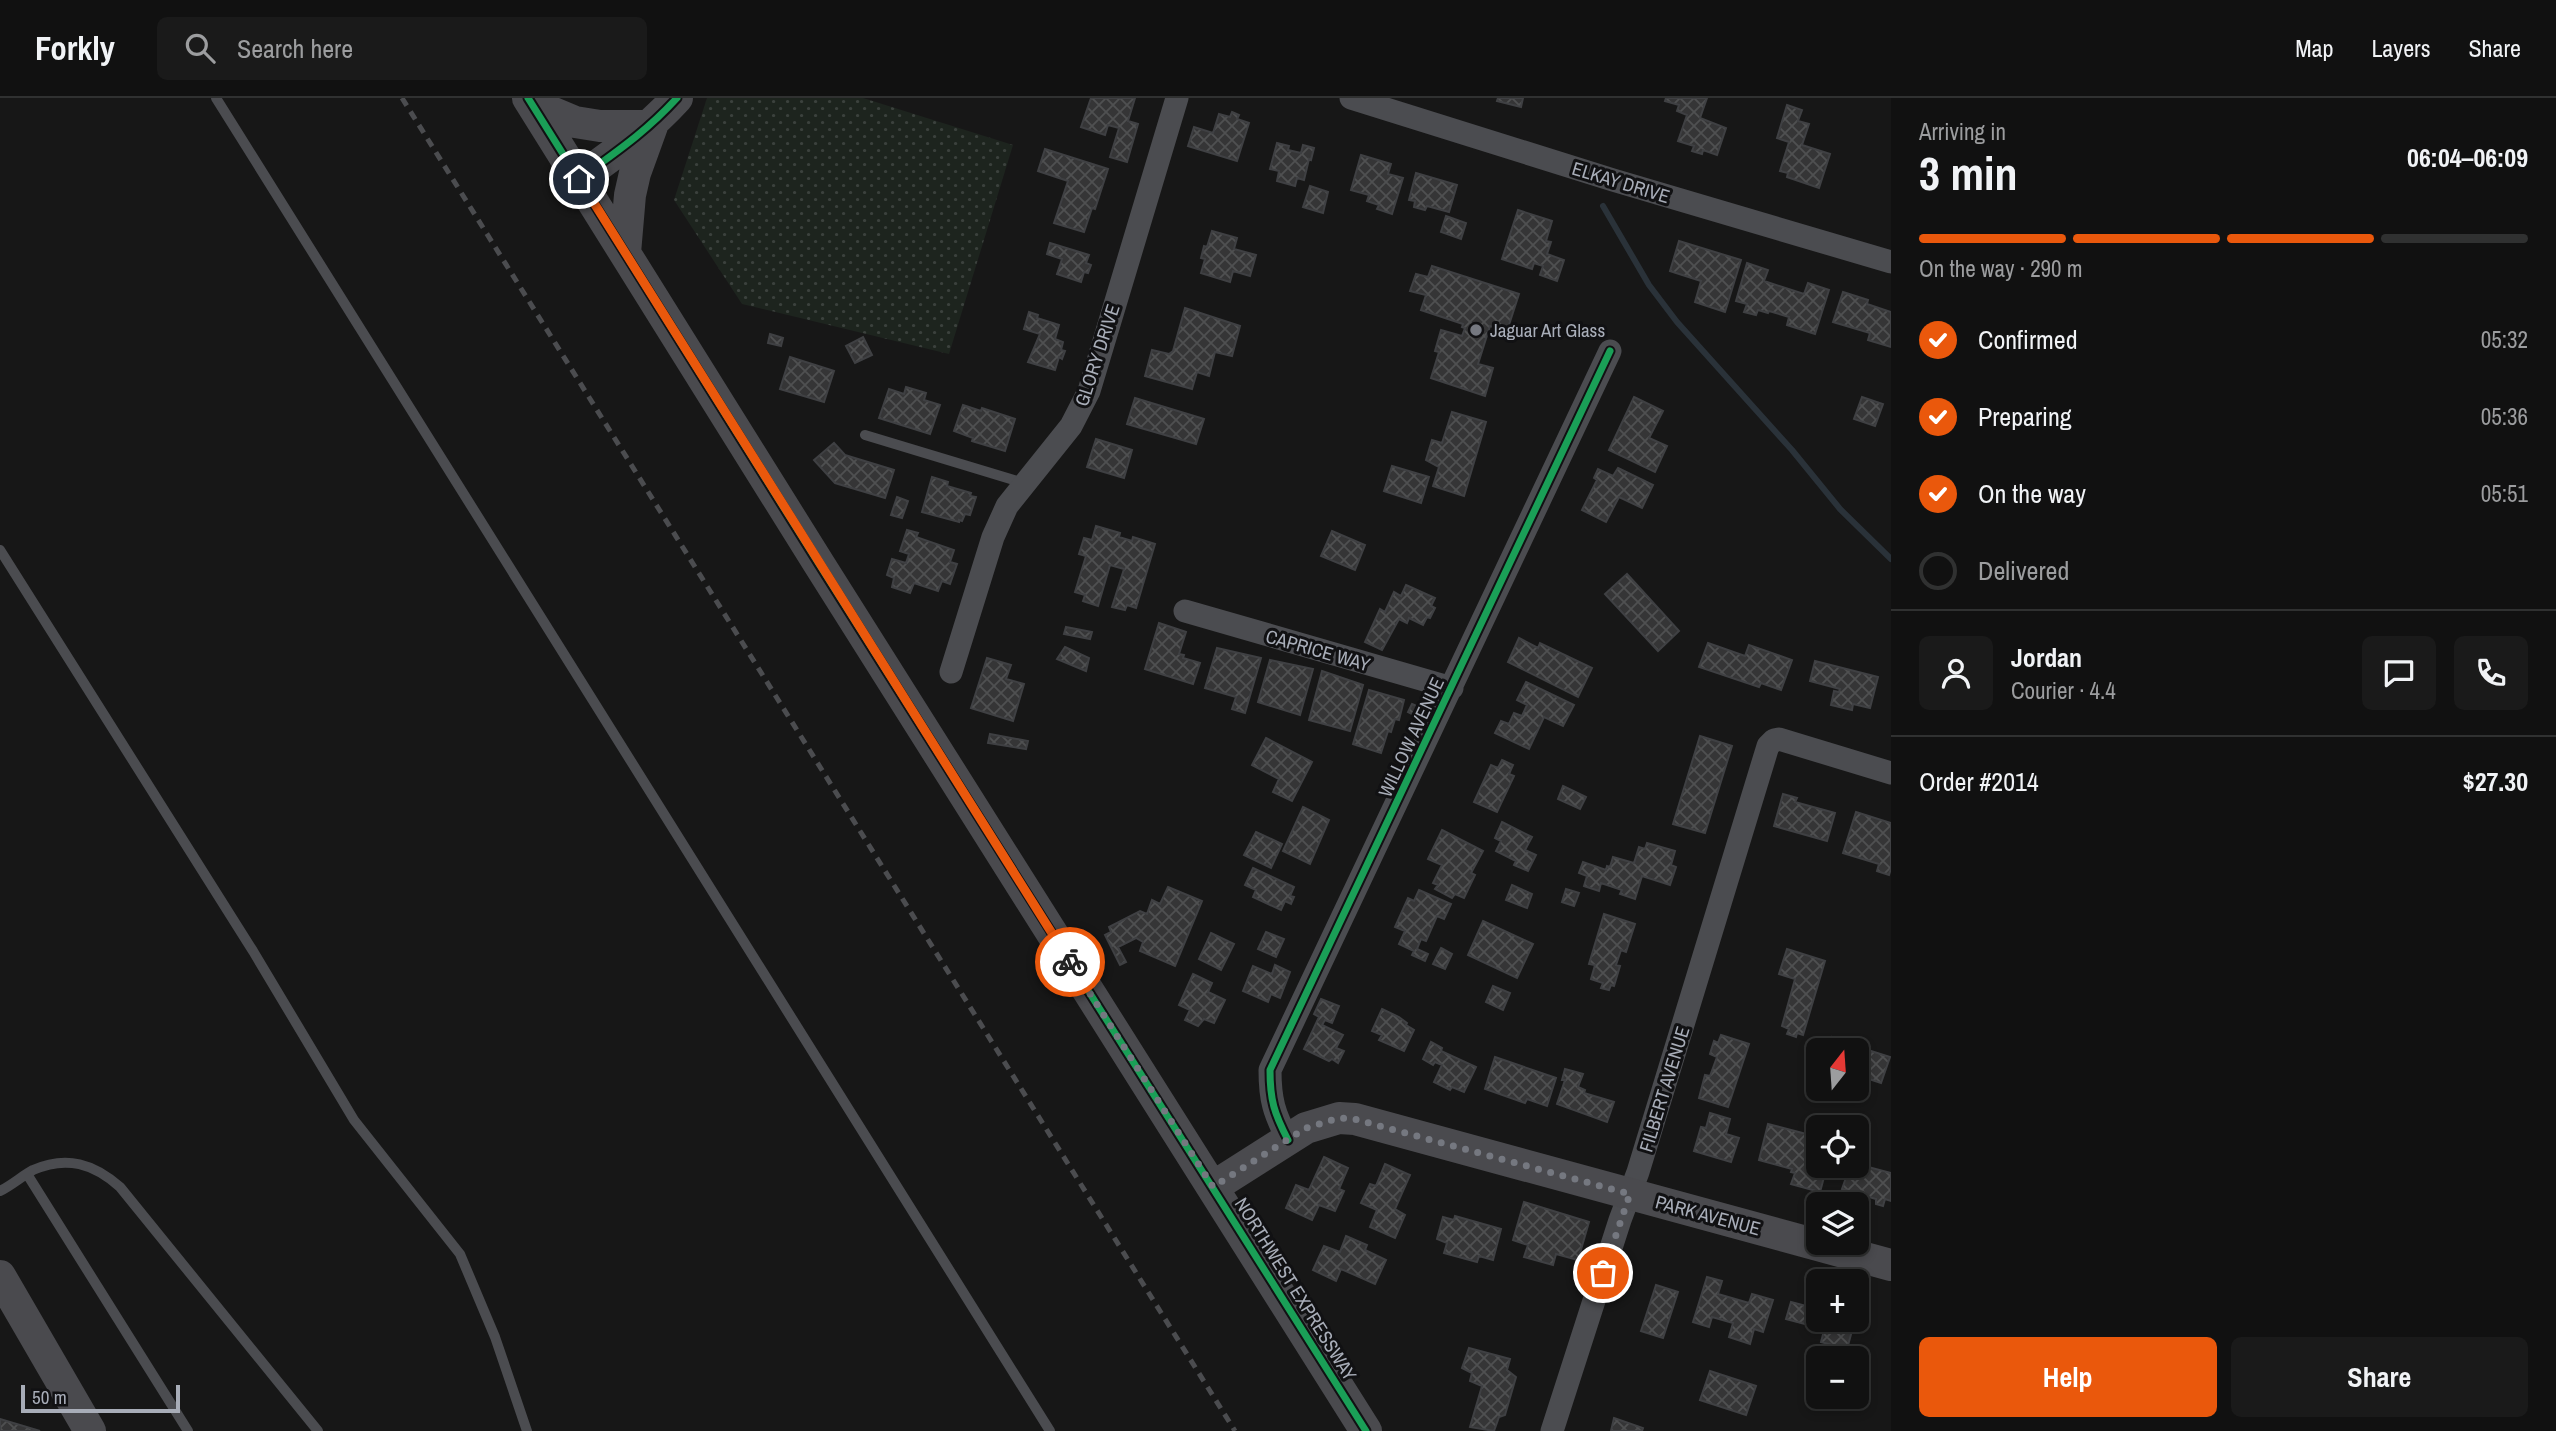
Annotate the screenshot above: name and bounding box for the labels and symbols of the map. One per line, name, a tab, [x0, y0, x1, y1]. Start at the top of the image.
pin	[549, 149, 609, 209]
street label: ELKAY DRIVE	[1569, 155, 1673, 209]
street label: GLORY DRIVE	[1068, 301, 1126, 409]
place label: Jaguar Art Glass	[1490, 317, 1605, 343]
marker: Jaguar Art Glass	[1468, 322, 1484, 338]
street label: CAPRICE WAY	[1263, 623, 1374, 677]
street label: WILLOW AVENUE	[1372, 673, 1450, 801]
courier	[1035, 927, 1105, 997]
street label: FILBERT AVENUE	[1633, 1023, 1695, 1155]
north arrow	[1806, 1038, 1869, 1101]
street label: PARK AVENUE	[1653, 1189, 1763, 1241]
street label: NORTHWEST EXPRESSWAY	[1229, 1192, 1363, 1386]
pin	[1573, 1243, 1633, 1303]
scale bar	[21, 1382, 180, 1414]

